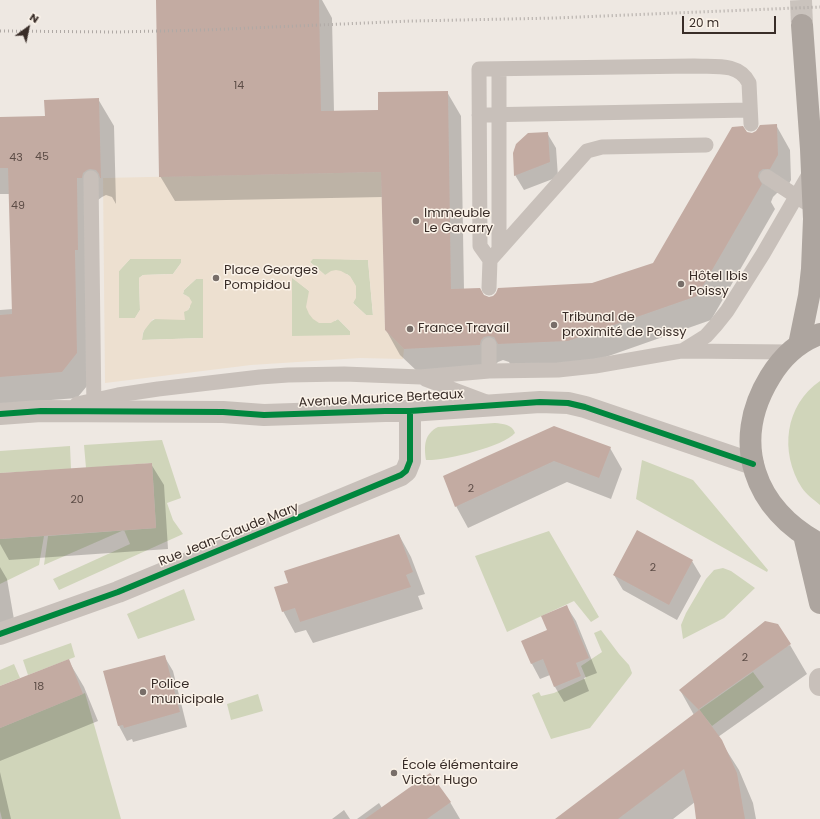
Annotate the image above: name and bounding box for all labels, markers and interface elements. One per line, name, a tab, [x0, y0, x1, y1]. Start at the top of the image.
north arrow	[8, 8, 48, 48]
scale bar	[684, 8, 778, 34]
text: N	[27, 9, 42, 27]
text: 20 m	[689, 14, 719, 31]
house number: 14	[234, 79, 244, 93]
house number: 45	[35, 150, 49, 164]
house number: 43	[9, 151, 23, 165]
house number: 49	[11, 199, 25, 213]
place label: Immeuble Le Gavarry	[424, 206, 493, 237]
marker: Immeuble Le Gavarry	[411, 216, 421, 226]
place label: Place Georges Pompidou	[224, 263, 318, 294]
place label: Hôtel Ibis Poissy	[689, 269, 748, 300]
marker: Place Georges Pompidou	[211, 273, 221, 283]
marker: Hôtel Ibis Poissy	[676, 279, 686, 289]
place label: Tribunal de proximité de Poissy	[562, 310, 686, 341]
marker: Tribunal de proximité de Poissy	[549, 320, 559, 330]
place label: France Travail	[418, 321, 509, 337]
marker: France Travail	[405, 324, 415, 334]
street label: Avenue Maurice Berteaux	[298, 387, 464, 411]
house number: 2	[468, 482, 474, 496]
house number: 20	[70, 493, 84, 507]
street label: Rue Jean-Claude Mary	[157, 500, 301, 570]
house number: 2	[650, 561, 656, 575]
house number: 2	[742, 651, 748, 665]
place label: Police municipale	[151, 677, 224, 708]
house number: 18	[34, 680, 44, 694]
marker: Police municipale	[138, 687, 148, 697]
place label: École élémentaire Victor Hugo	[402, 758, 518, 789]
marker: École élémentaire Victor Hugo	[389, 768, 399, 778]

